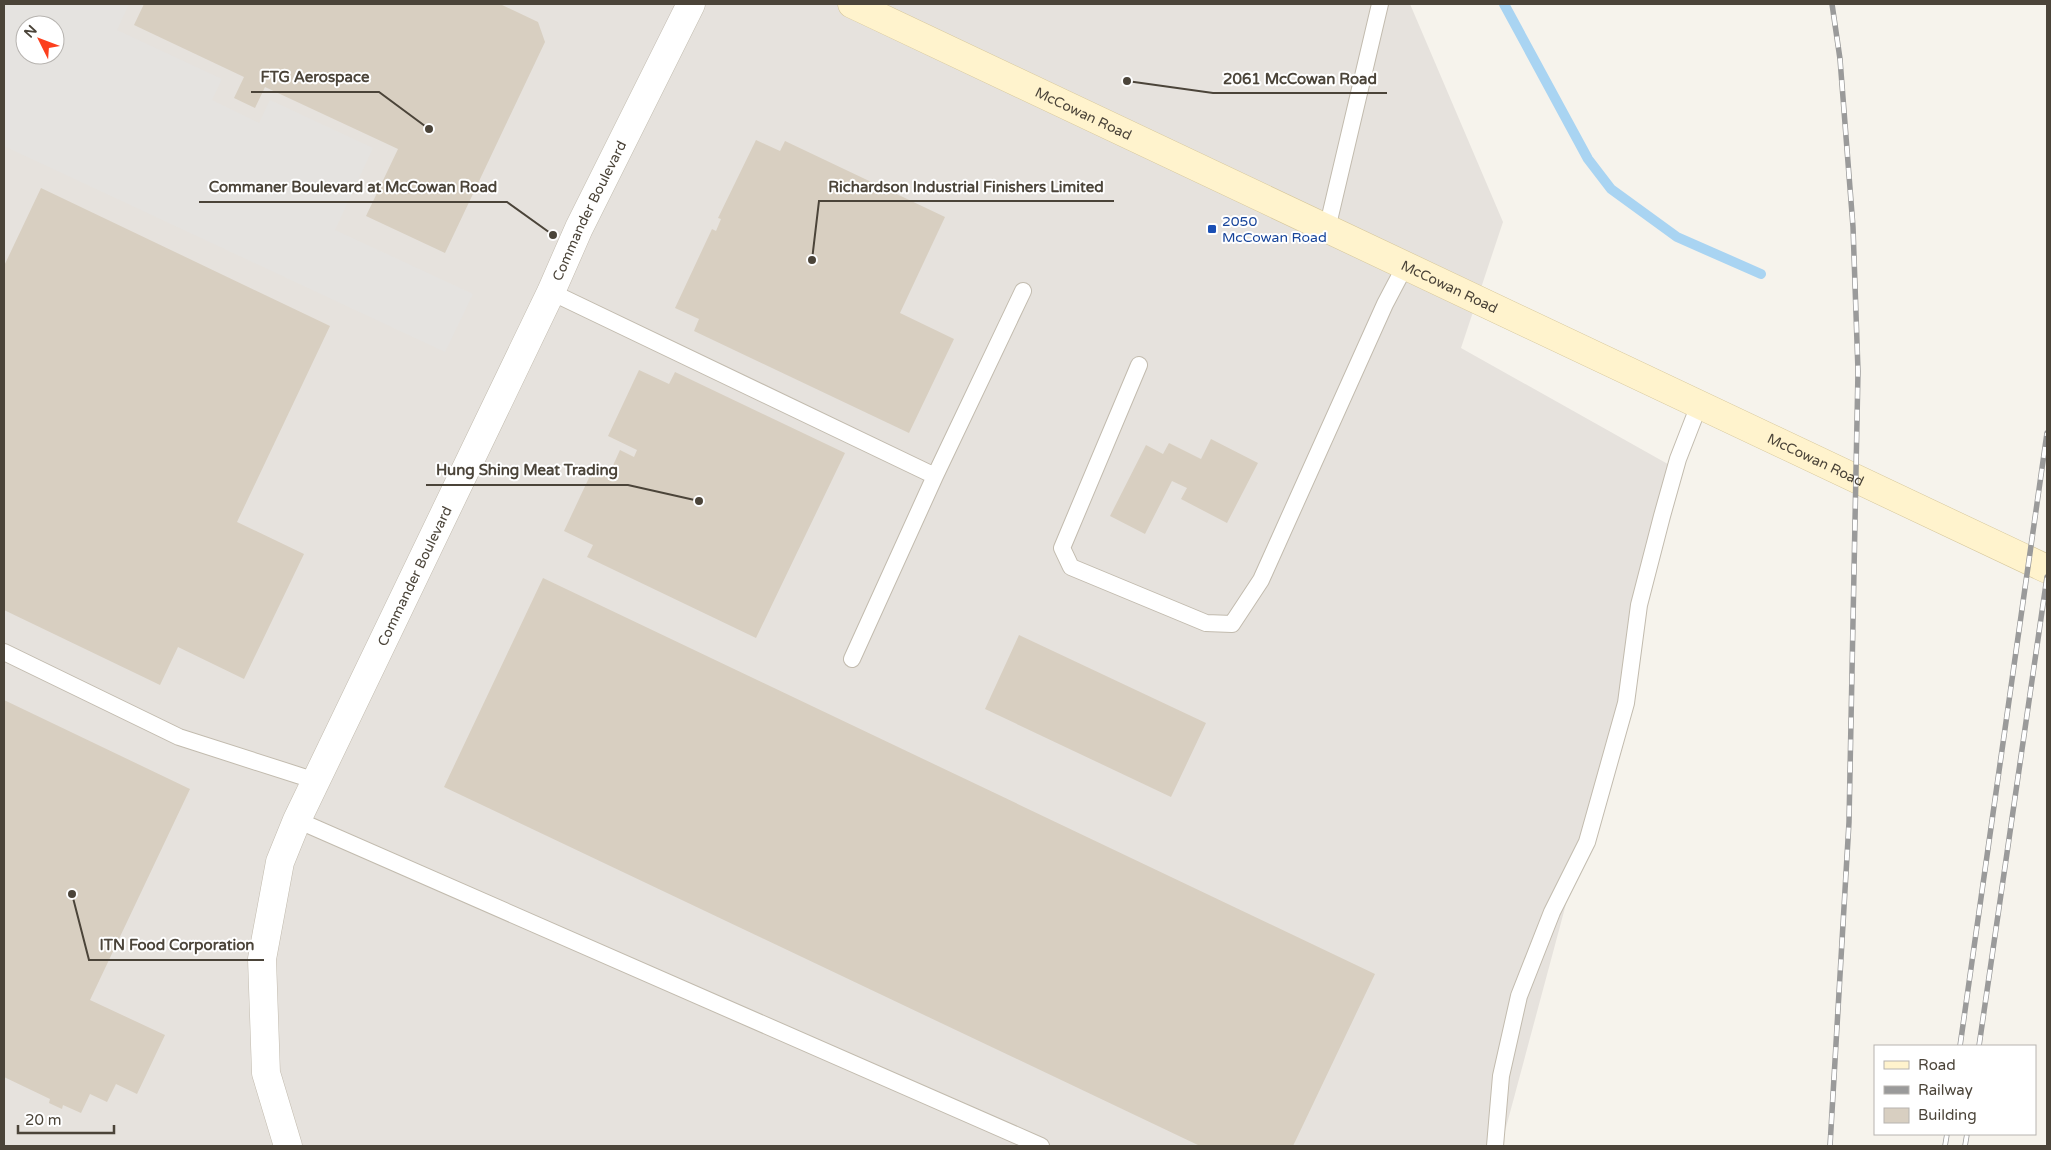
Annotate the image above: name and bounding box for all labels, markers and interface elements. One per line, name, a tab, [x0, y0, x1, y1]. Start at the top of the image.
north arrow	[15, 15, 65, 65]
text: N	[21, 22, 41, 42]
callout: FTG Aerospace	[251, 62, 379, 92]
callout: 2061 McCowan Road	[1213, 63, 1387, 93]
text: FTG Aerospace	[261, 68, 370, 87]
text: 2061 McCowan Road	[1223, 70, 1377, 88]
street label: McCowan Road	[1032, 83, 1134, 144]
street label: Commander Boulevard	[549, 138, 630, 283]
callout: Richardson Industrial Finishers Limited	[819, 171, 1114, 201]
callout: Commaner Boulevard at McCowan Road	[199, 172, 507, 202]
text: Commaner Boulevard at McCowan Road	[209, 178, 497, 196]
text: Richardson Industrial Finishers Limited	[828, 178, 1104, 196]
place label: 2050 McCowan Road	[1222, 213, 1327, 246]
marker: 2050 McCowan Road	[1206, 223, 1218, 235]
street label: McCowan Road	[1399, 256, 1501, 317]
street label: McCowan Road	[1765, 430, 1867, 490]
callout: Hung Shing Meat Trading	[426, 455, 628, 485]
text: Hung Shing Meat Trading	[436, 461, 618, 480]
street label: Commander Boulevard	[373, 503, 455, 649]
callout: ITN Food Corporation	[89, 930, 264, 960]
text: ITN Food Corporation	[100, 936, 254, 955]
legend	[1874, 1045, 2036, 1135]
text: Road	[1918, 1056, 1956, 1074]
text: Railway	[1918, 1081, 1973, 1099]
scale bar	[18, 1102, 114, 1134]
text: Building	[1918, 1106, 1977, 1124]
text: 20 m	[25, 1111, 62, 1129]

